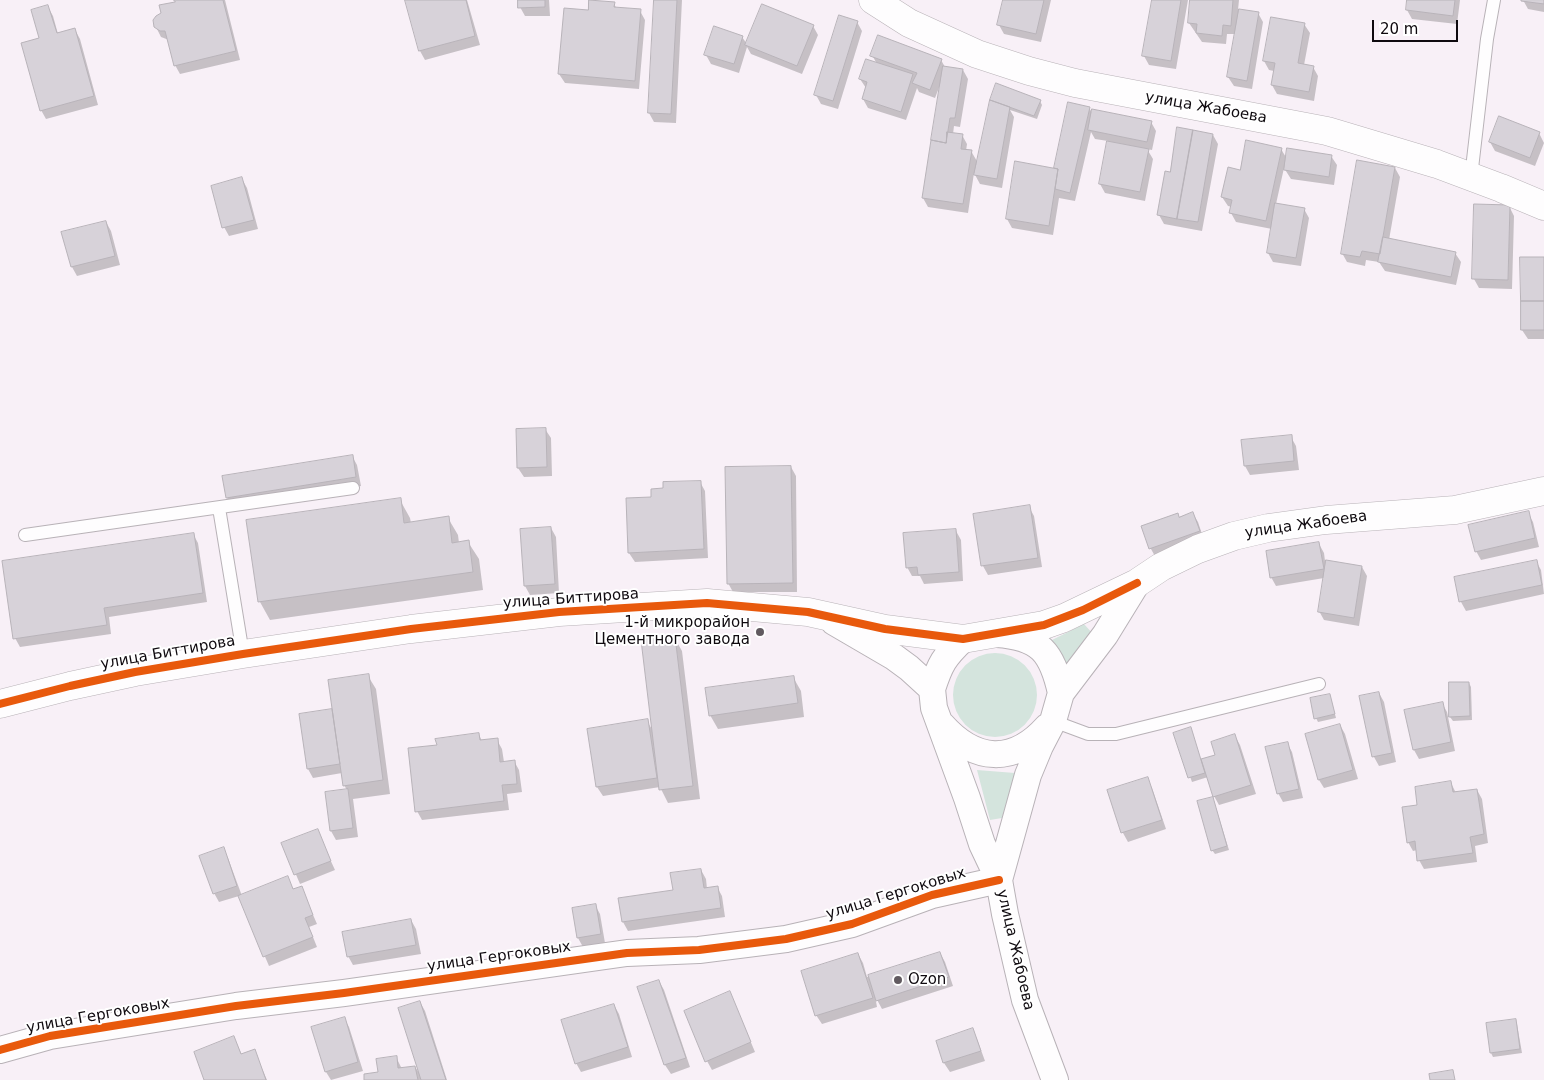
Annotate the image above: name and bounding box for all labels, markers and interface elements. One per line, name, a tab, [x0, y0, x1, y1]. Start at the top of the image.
scale bar	[1374, 10, 1460, 42]
text: 20 m	[1380, 20, 1418, 38]
street label: улица Жабоева	[1144, 88, 1268, 128]
street label: улица Жабоева	[1244, 507, 1368, 543]
street label: улица Биттирова	[502, 585, 640, 613]
place label: 1-й микрорайон Цементного завода	[594, 614, 750, 649]
marker: 1-й микрорайон Цементного завода	[754, 626, 766, 638]
street label: улица Биттирова	[99, 632, 237, 674]
street label: улица Гергоковых	[824, 864, 968, 924]
street label: улица Жабоева	[992, 888, 1038, 1012]
street label: улица Гергоковых	[426, 938, 572, 976]
place label: Ozon	[908, 971, 946, 989]
marker: Ozon	[892, 974, 904, 986]
street label: улица Гергоковых	[25, 995, 171, 1037]

